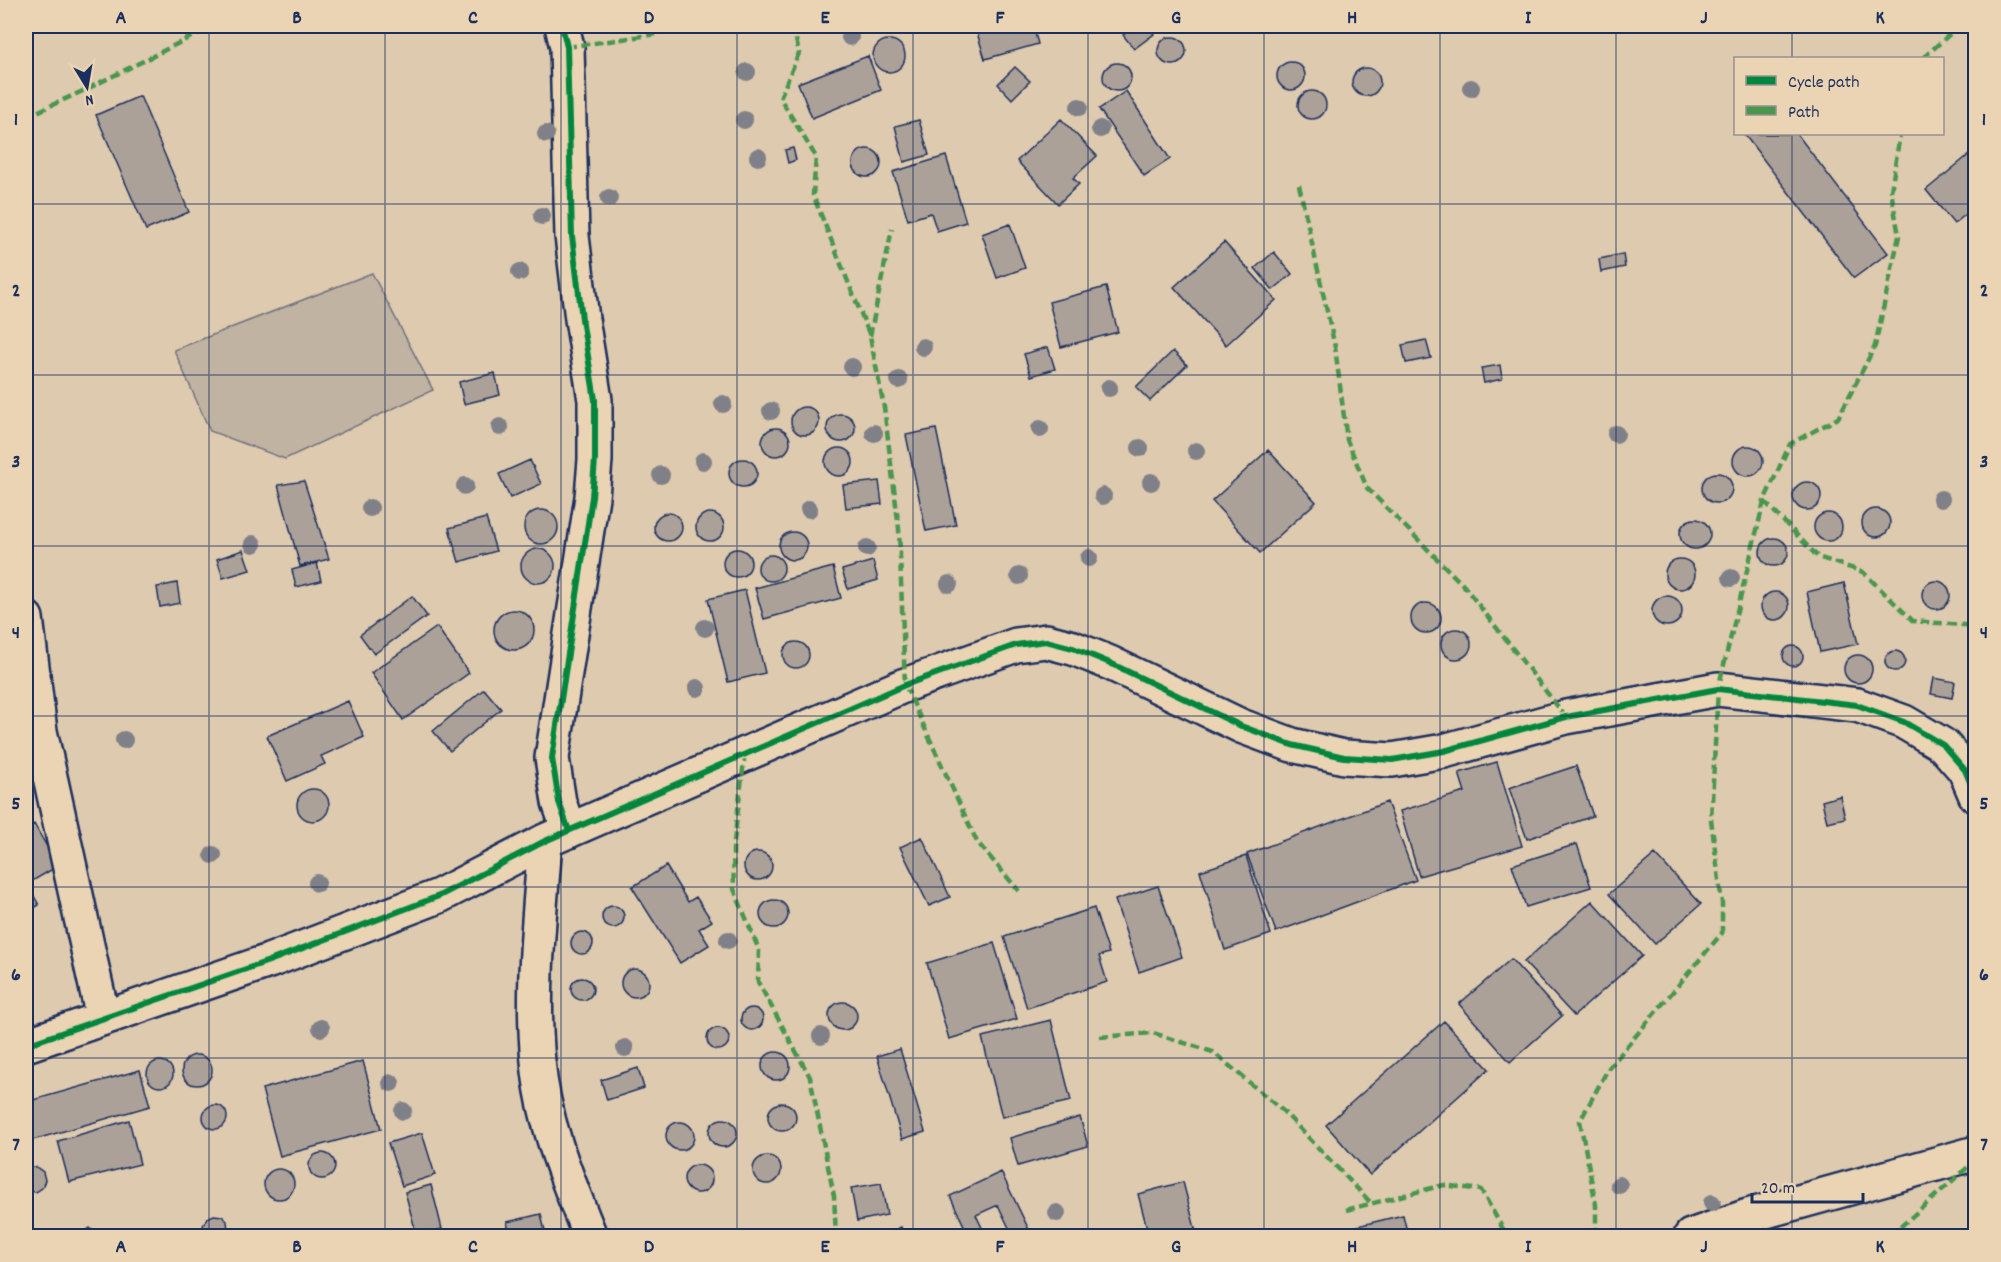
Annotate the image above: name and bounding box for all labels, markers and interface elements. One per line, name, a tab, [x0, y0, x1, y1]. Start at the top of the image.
text: A	[116, 5, 127, 33]
text: B	[292, 5, 302, 33]
text: C	[468, 5, 478, 33]
text: D	[644, 5, 655, 33]
text: E	[820, 5, 830, 33]
text: F	[996, 5, 1006, 33]
text: G	[1171, 5, 1181, 33]
text: H	[1347, 5, 1357, 33]
text: I	[1525, 5, 1532, 33]
text: J	[1700, 5, 1708, 33]
text: K	[1875, 5, 1885, 33]
north arrow	[57, 57, 117, 117]
legend	[1734, 57, 1944, 135]
text: Cycle path	[1788, 71, 1859, 96]
text: N	[83, 87, 95, 111]
text: Path	[1788, 101, 1820, 126]
text: 1	[14, 107, 18, 135]
text: 1	[1982, 107, 1986, 135]
text: 2	[12, 278, 20, 306]
text: 2	[1980, 278, 1988, 306]
text: 3	[12, 449, 20, 477]
text: 3	[1980, 449, 1988, 477]
text: 4	[12, 620, 20, 648]
text: 4	[1980, 620, 1988, 648]
text: 5	[11, 791, 21, 819]
text: 5	[1979, 791, 1989, 819]
text: 6	[11, 962, 21, 990]
text: 6	[1979, 962, 1989, 990]
text: 7	[12, 1132, 20, 1160]
text: 7	[1980, 1132, 1988, 1160]
scale bar	[1752, 1166, 1863, 1204]
text: 20 m	[1761, 1177, 1795, 1202]
text: A	[116, 1234, 127, 1262]
text: B	[292, 1234, 302, 1262]
text: C	[468, 1234, 478, 1262]
text: D	[644, 1234, 655, 1262]
text: E	[820, 1234, 830, 1262]
text: F	[996, 1234, 1006, 1262]
text: G	[1171, 1234, 1181, 1262]
text: H	[1347, 1234, 1357, 1262]
text: I	[1525, 1234, 1532, 1262]
text: J	[1700, 1234, 1708, 1262]
text: K	[1875, 1234, 1885, 1262]

